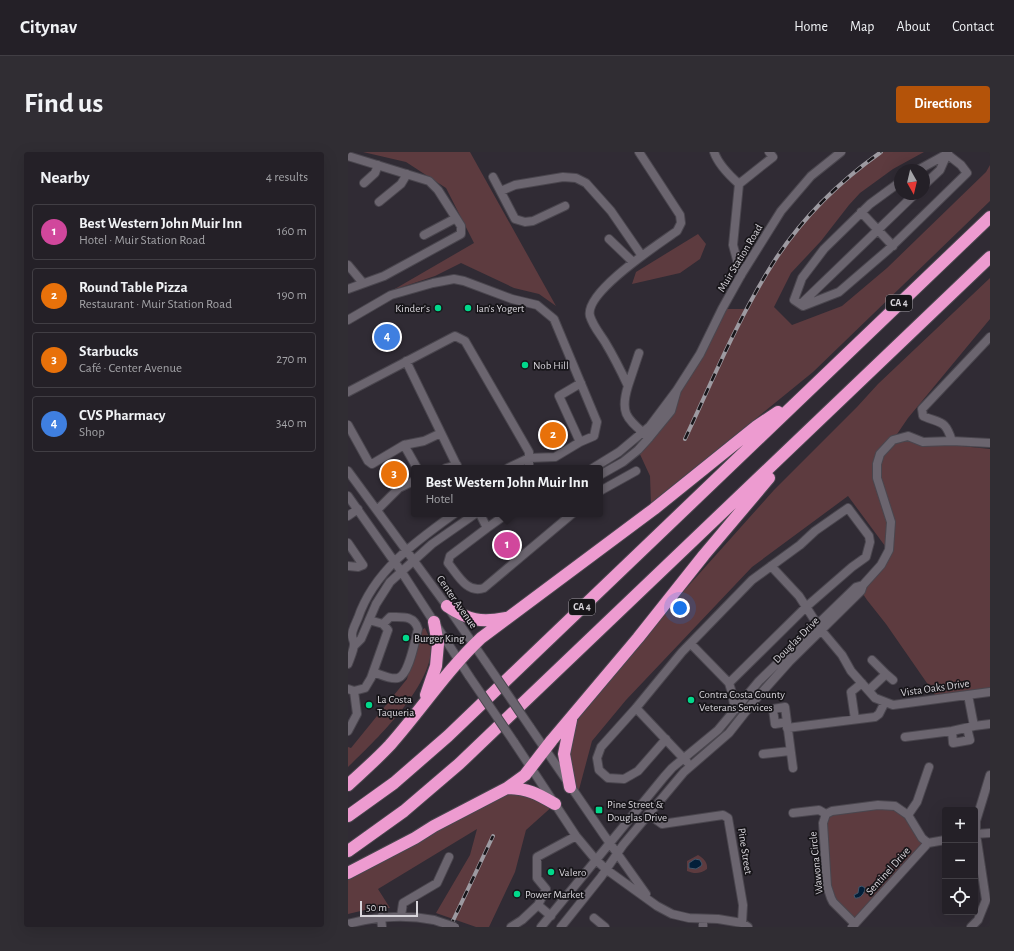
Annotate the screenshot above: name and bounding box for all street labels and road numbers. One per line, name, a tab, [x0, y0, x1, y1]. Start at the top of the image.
street label: Muir Station Road	[716, 222, 765, 294]
road number: CA 4	[886, 295, 912, 311]
street label: Center Avenue	[435, 573, 479, 631]
road number: CA 4	[569, 599, 595, 615]
street label: Douglas Drive	[771, 615, 821, 665]
street label: Vista Oaks Drive	[900, 678, 970, 698]
street label: Pine Street	[736, 827, 754, 875]
street label: Wawona Circle	[807, 831, 825, 895]
street label: Sentinel Drive	[864, 845, 912, 897]

